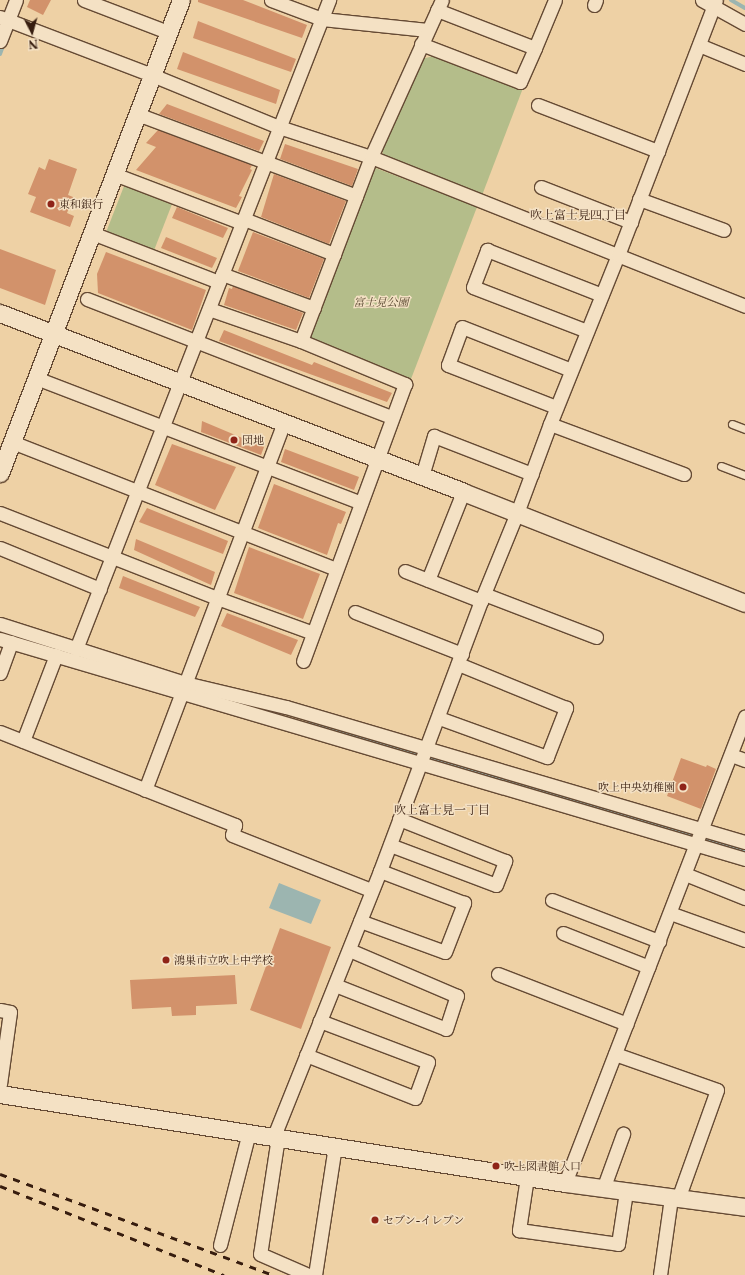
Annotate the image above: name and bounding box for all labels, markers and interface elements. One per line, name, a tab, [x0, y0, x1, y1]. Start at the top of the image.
north arrow	[12, 12, 52, 52]
text: N	[28, 36, 39, 51]
place label: 東和銀行	[59, 197, 103, 211]
marker: 東和銀行	[46, 199, 56, 209]
district label: 吹上富士見四丁目	[530, 208, 626, 222]
park label: 富士見公園	[354, 295, 408, 309]
place label: 団地	[242, 433, 264, 447]
marker: 団地	[229, 435, 239, 445]
place label: 吹上中央幼稚園	[598, 780, 675, 794]
marker: 吹上中央幼稚園	[678, 782, 688, 792]
district label: 吹上富士見一丁目	[394, 803, 490, 817]
place label: 鴻巣市立吹上中学校	[174, 953, 273, 967]
marker: 鴻巣市立吹上中学校	[161, 955, 171, 965]
place label: 吹上図書館入口	[504, 1159, 581, 1173]
marker: 吹上図書館入口	[491, 1161, 501, 1171]
place label: セブン-イレブン	[383, 1213, 465, 1227]
marker: セブン-イレブン	[370, 1215, 380, 1225]

